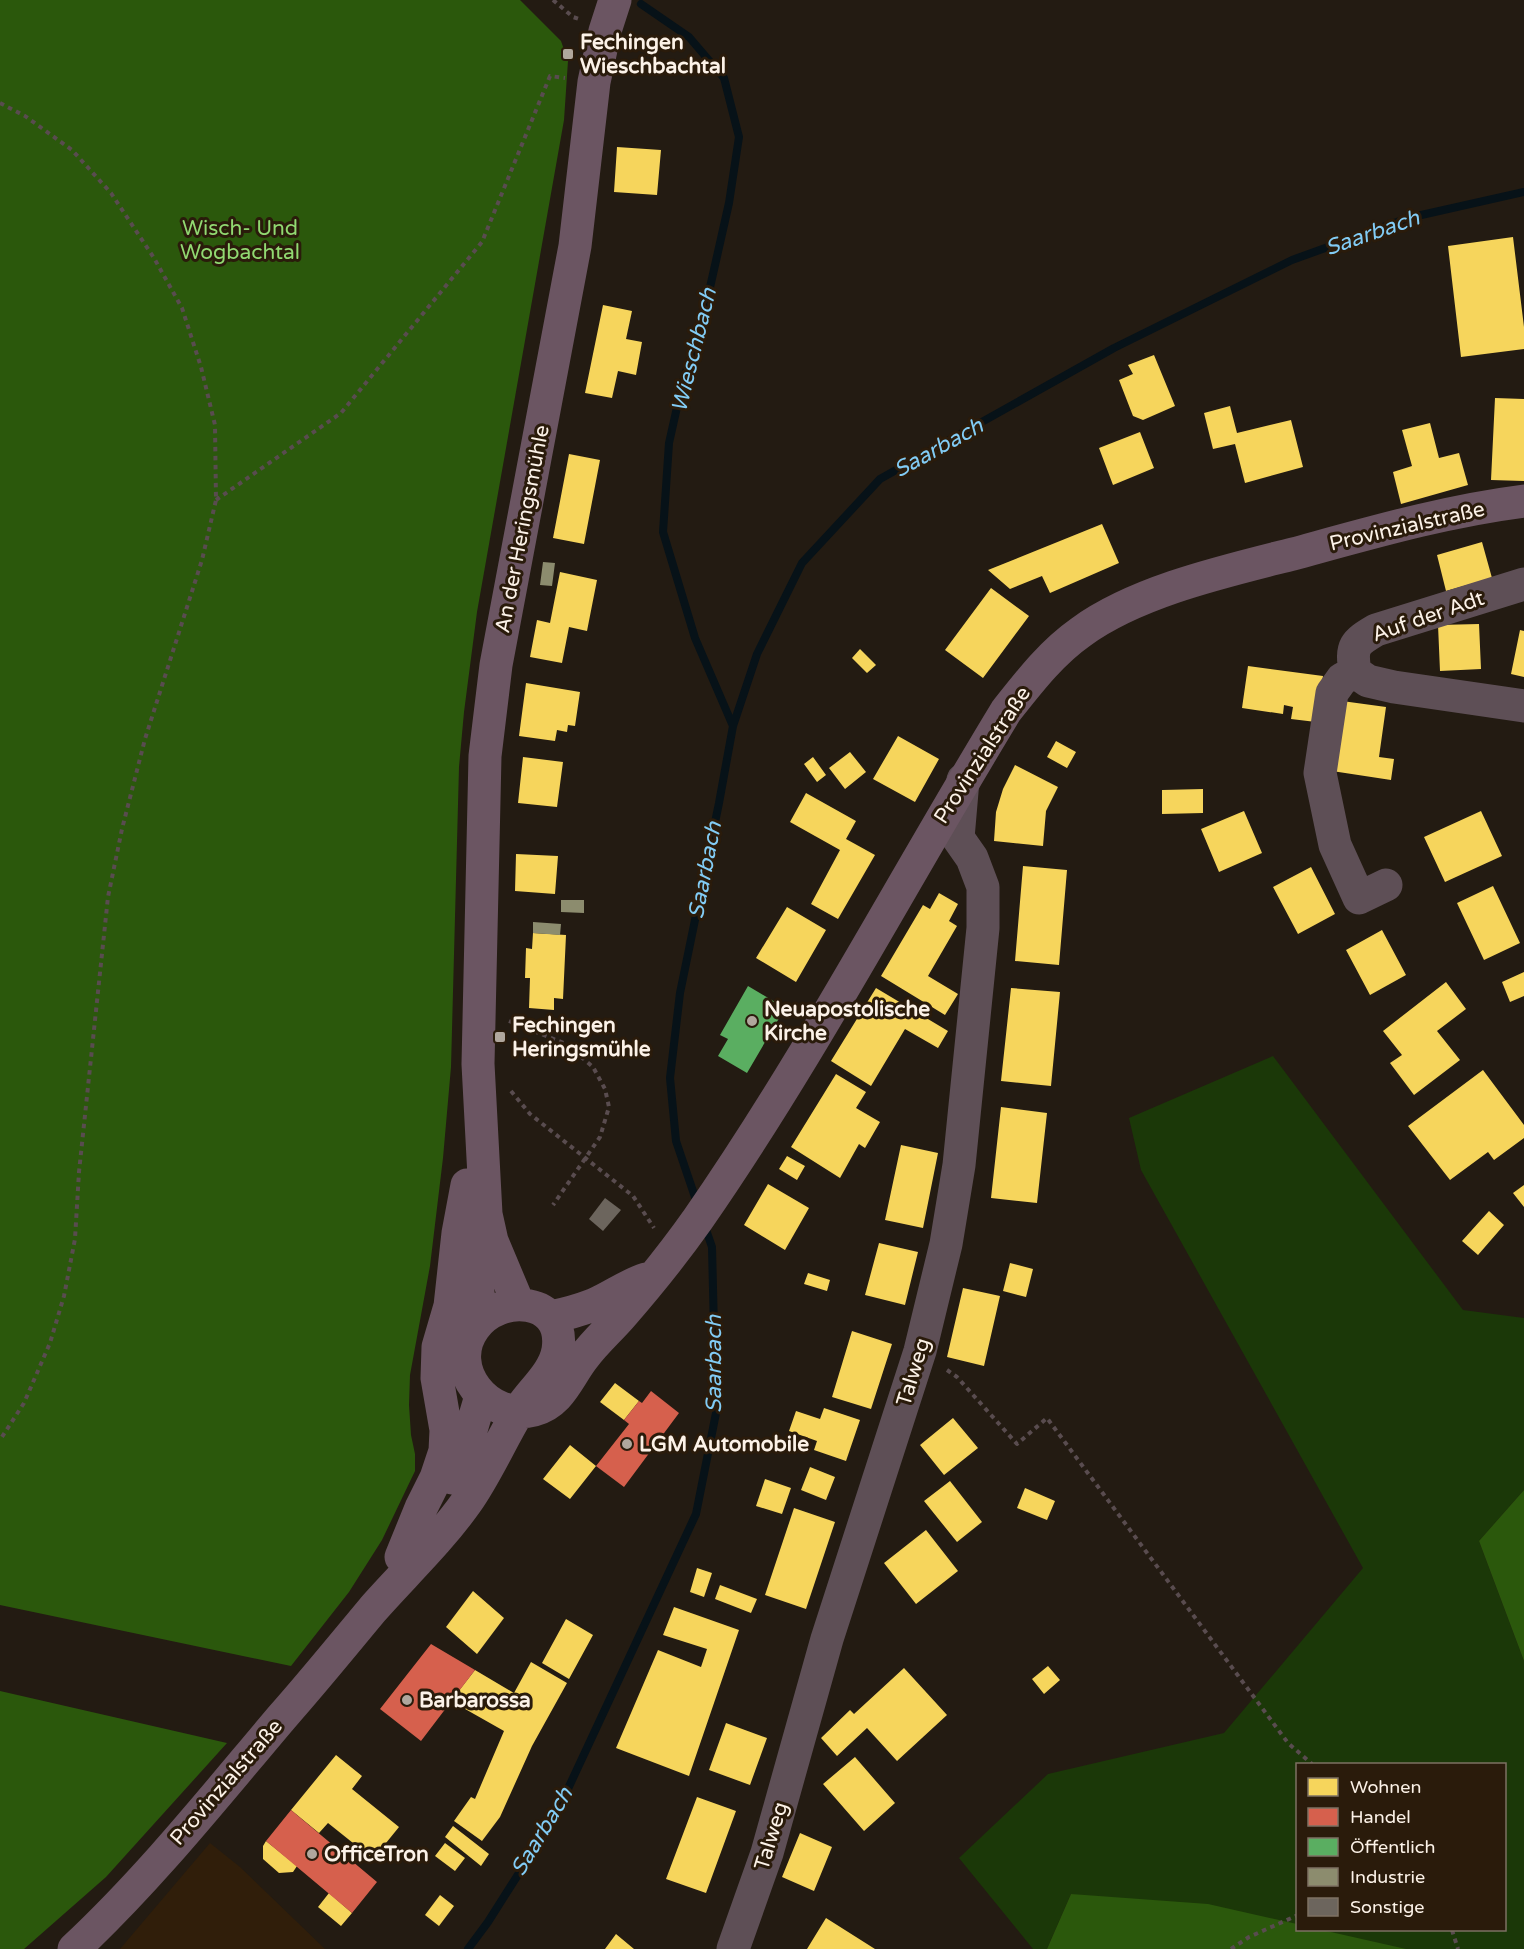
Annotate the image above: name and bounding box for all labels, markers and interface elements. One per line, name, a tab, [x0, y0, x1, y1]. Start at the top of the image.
place label: Fechingen Wieschbachtal	[580, 30, 726, 79]
marker: Fechingen Wieschbachtal	[561, 47, 575, 61]
water label: Saarbach	[1322, 204, 1423, 261]
park label: Wisch- Und Wogbachtal	[180, 216, 300, 265]
water label: Wieschbach	[666, 285, 722, 415]
water label: Saarbach	[889, 412, 988, 483]
street label: An der Heringsmühle	[490, 423, 555, 635]
street label: Provinzialstraße	[1327, 496, 1487, 557]
street label: Auf der Adt	[1369, 586, 1488, 647]
street label: Provinzialstraße	[929, 682, 1036, 829]
water label: Saarbach	[683, 819, 727, 921]
place label: Neuapostolische Kirche	[764, 997, 930, 1046]
place label: Fechingen Heringsmühle	[512, 1013, 651, 1062]
marker: Neuapostolische Kirche	[745, 1014, 759, 1028]
marker: Fechingen Heringsmühle	[493, 1030, 507, 1044]
water label: Saarbach	[701, 1314, 727, 1413]
street label: Talweg	[891, 1335, 936, 1409]
place label: LGM Automobile	[639, 1432, 809, 1457]
marker: LGM Automobile	[620, 1437, 634, 1451]
place label: Barbarossa	[419, 1688, 531, 1713]
marker: Barbarossa	[400, 1693, 414, 1707]
street label: Provinzialstraße	[165, 1714, 288, 1850]
legend	[1296, 1763, 1506, 1931]
text: Wohnen	[1350, 1776, 1421, 1798]
water label: Saarbach	[505, 1782, 579, 1880]
street label: Talweg	[749, 1799, 794, 1873]
text: Handel	[1350, 1806, 1411, 1828]
text: Öffentlich	[1350, 1836, 1435, 1858]
place label: OfficeTron	[324, 1842, 429, 1867]
marker: OfficeTron	[305, 1847, 319, 1861]
text: Industrie	[1350, 1866, 1425, 1888]
text: Sonstige	[1350, 1896, 1424, 1918]

